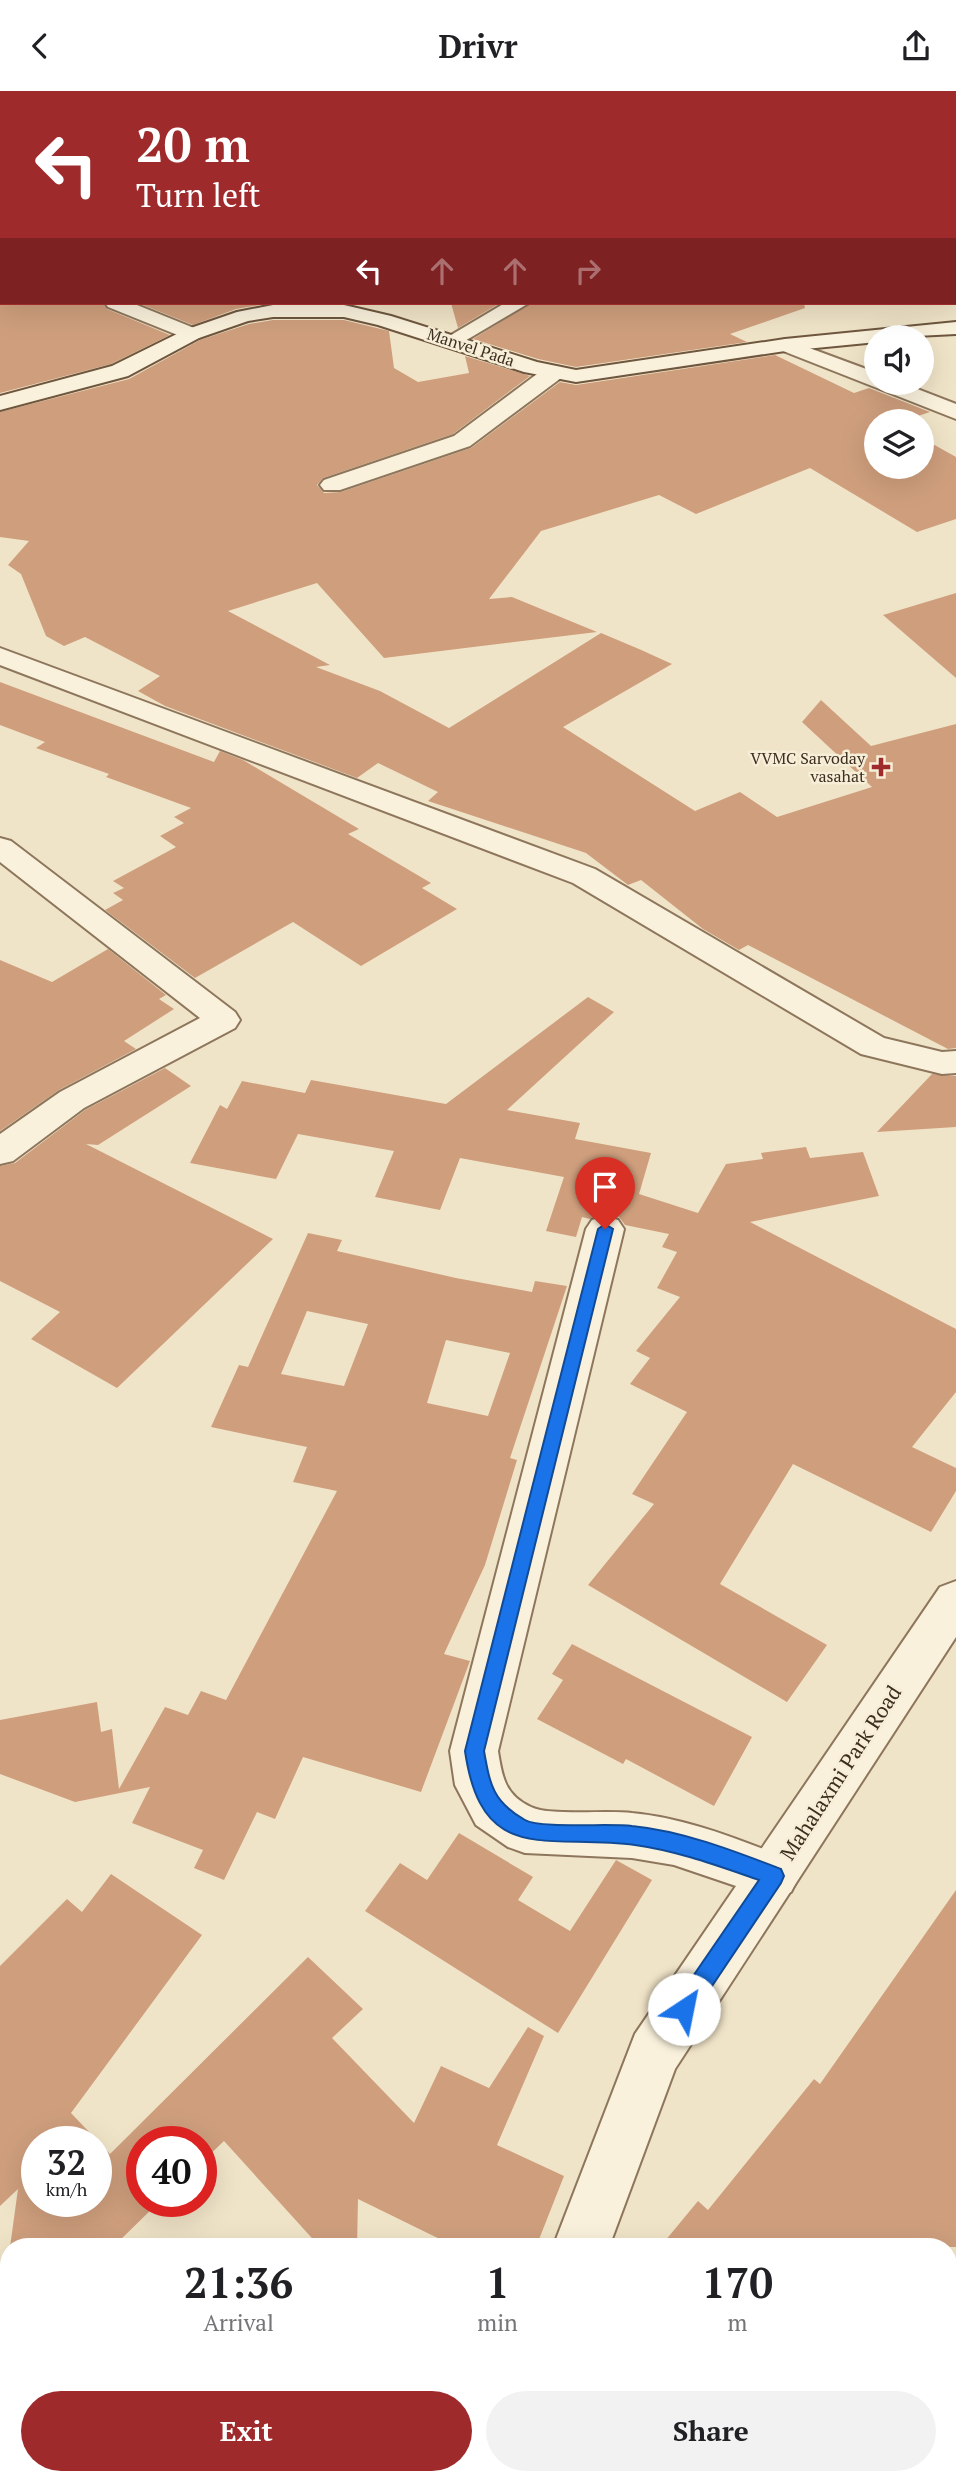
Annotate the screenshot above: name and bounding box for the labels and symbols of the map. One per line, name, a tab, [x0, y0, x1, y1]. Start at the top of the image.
street label: Manvel Pada	[425, 323, 517, 371]
place label: VVMC Sarvoday vasahat	[750, 747, 866, 787]
marker: VVMC Sarvoday vasahat	[871, 757, 891, 777]
pin	[575, 1157, 635, 1229]
street label: Mahalaxmi Park Road	[773, 1679, 907, 1865]
position arrow	[647, 1972, 721, 2046]
speed limit sign: 40	[126, 2126, 217, 2217]

